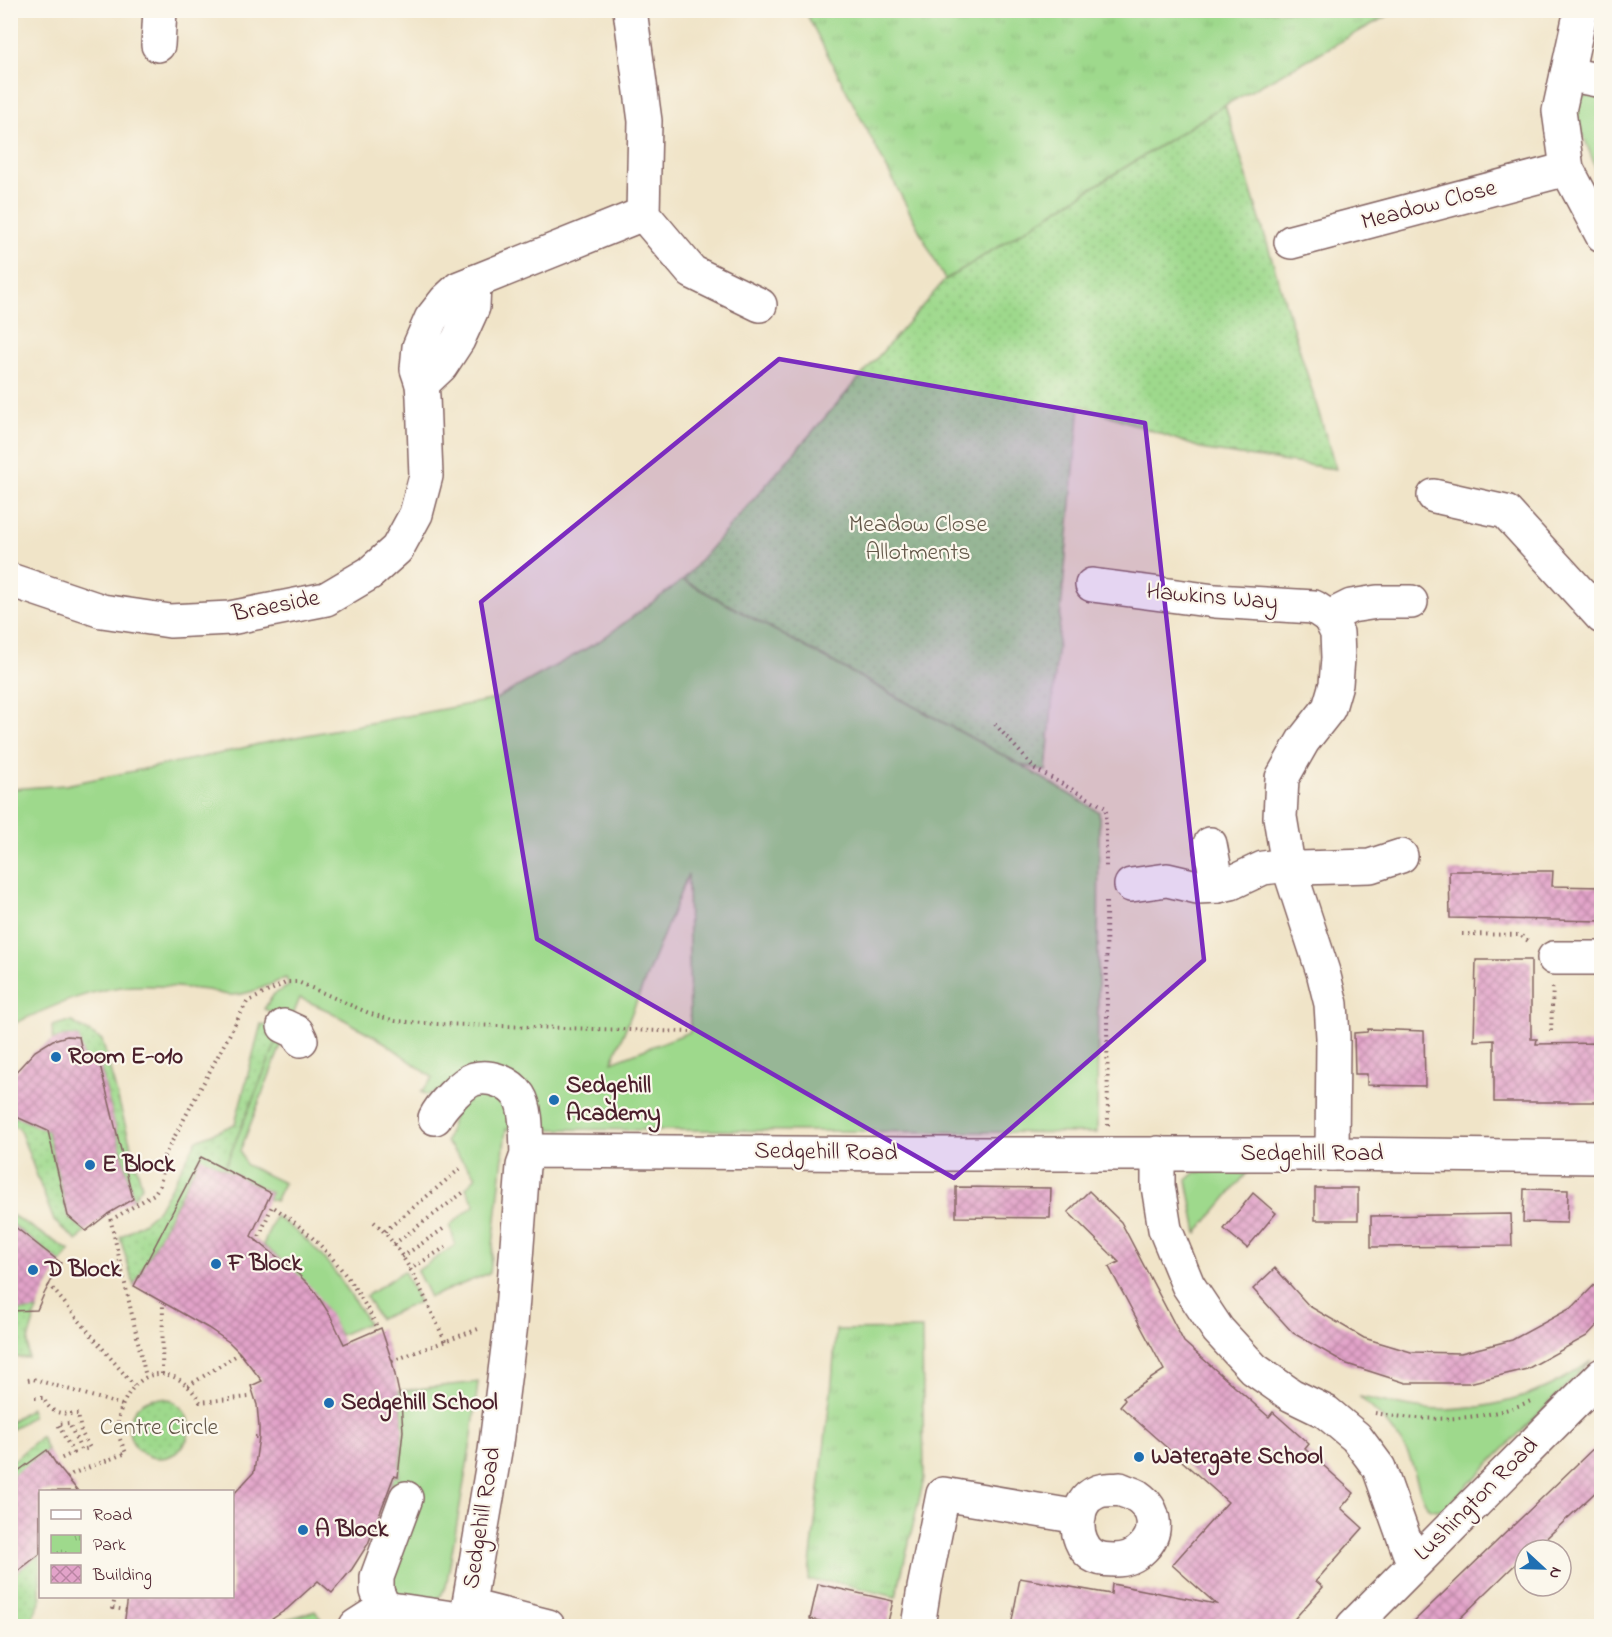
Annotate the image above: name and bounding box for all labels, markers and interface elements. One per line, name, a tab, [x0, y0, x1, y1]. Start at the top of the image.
street label: Meadow Close	[1358, 171, 1501, 241]
park label: Meadow Close Allotments	[849, 508, 988, 571]
street label: Hawkins Way	[1145, 575, 1279, 622]
street label: Braeside	[228, 581, 323, 633]
place label: Room E-010	[68, 1040, 183, 1075]
marker: Room E-010	[49, 1050, 63, 1064]
place label: Sedgehill Academy	[566, 1069, 661, 1133]
marker: Sedgehill Academy	[547, 1093, 561, 1107]
street label: Sedgehill Road	[754, 1134, 898, 1172]
street label: Sedgehill Road	[1240, 1137, 1384, 1172]
place label: E Block	[102, 1148, 175, 1183]
marker: E Block	[83, 1158, 97, 1172]
place label: F Block	[227, 1247, 302, 1282]
place label: D Block	[44, 1253, 121, 1288]
marker: F Block	[209, 1257, 223, 1271]
marker: D Block	[26, 1263, 40, 1277]
place label: Sedgehill School	[341, 1386, 498, 1422]
marker: Sedgehill School	[322, 1396, 336, 1410]
park label: Centre Circle	[100, 1411, 218, 1446]
street label: Lushington Road	[1407, 1429, 1548, 1570]
place label: Watergate School	[1151, 1440, 1323, 1476]
street label: Sedgehill Road	[455, 1444, 512, 1591]
marker: Watergate School	[1132, 1450, 1146, 1464]
legend	[39, 1490, 234, 1598]
text: Road	[93, 1503, 132, 1529]
place label: A Block	[315, 1513, 389, 1548]
marker: A Block	[296, 1523, 310, 1537]
text: Park	[93, 1533, 126, 1559]
north arrow	[1513, 1538, 1573, 1598]
text: Building	[92, 1563, 152, 1590]
text: N	[1542, 1563, 1568, 1583]

